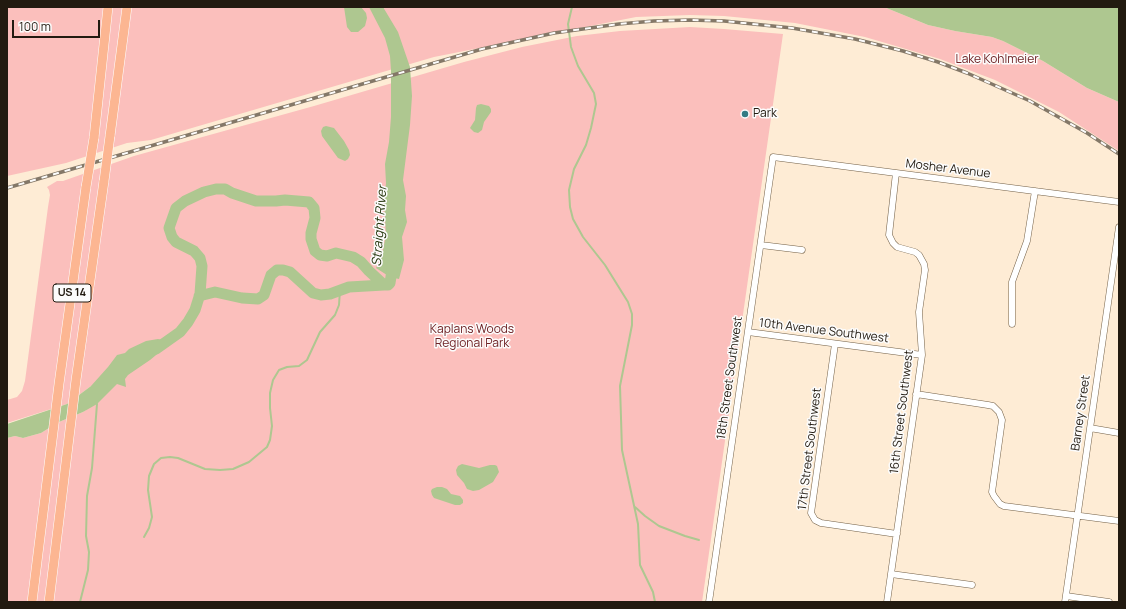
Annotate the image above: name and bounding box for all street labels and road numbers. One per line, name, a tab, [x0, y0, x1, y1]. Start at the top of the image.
street label: Mosher Avenue	[905, 157, 991, 181]
road number: US 14	[53, 284, 91, 302]
street label: 18th Street Southwest	[714, 315, 746, 441]
street label: 10th Avenue Southwest	[758, 316, 890, 346]
street label: 16th Street Southwest	[887, 349, 917, 475]
street label: Barney Street	[1069, 374, 1093, 452]
street label: 17th Street Southwest	[795, 387, 825, 511]

